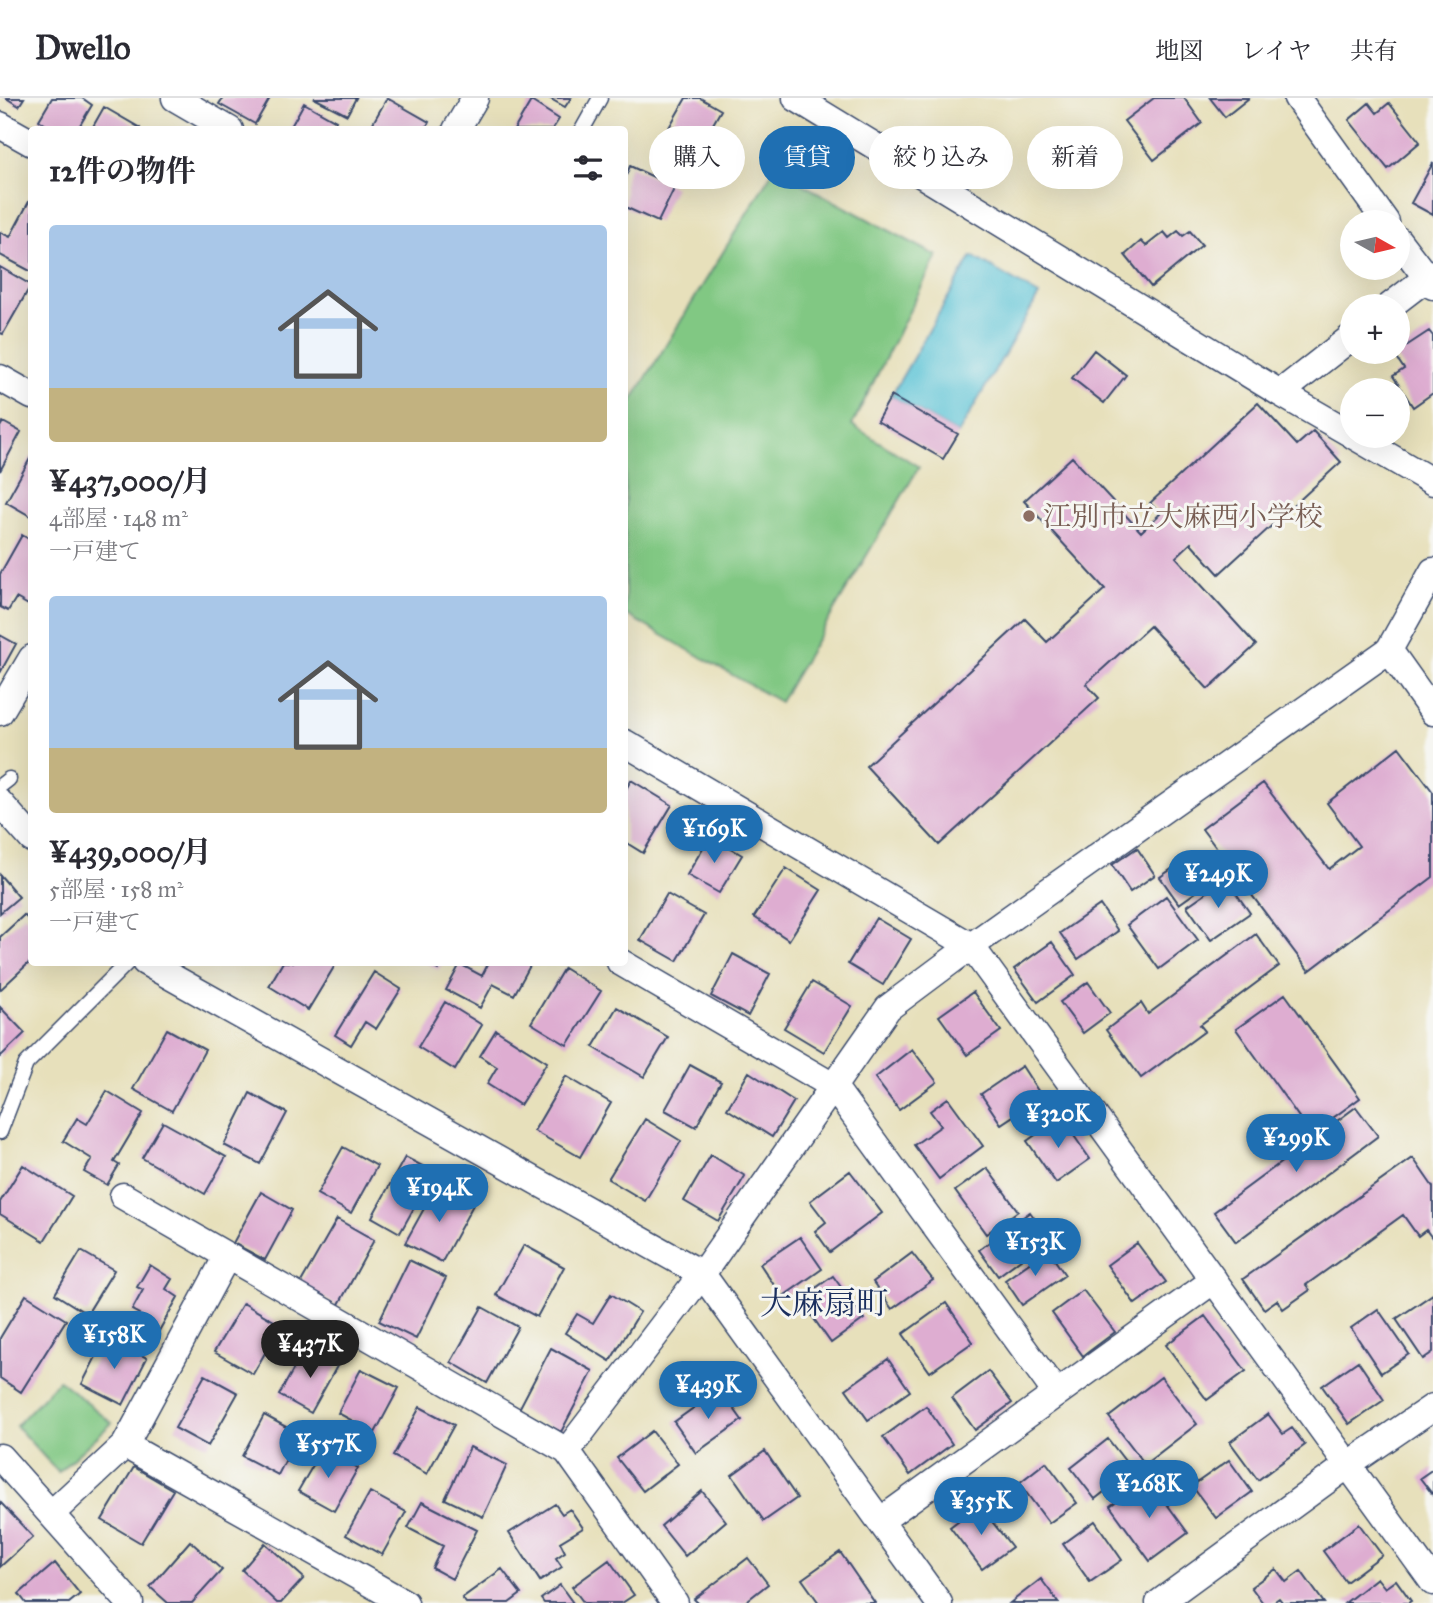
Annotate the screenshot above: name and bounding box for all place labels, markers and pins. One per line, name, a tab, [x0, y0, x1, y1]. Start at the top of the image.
place label: 江別市立大麻西小学校	[1043, 499, 1323, 534]
marker: 江別市立大麻西小学校	[1021, 508, 1037, 524]
pin: ¥169K	[665, 806, 763, 865]
pin: ¥249K	[1169, 850, 1267, 910]
pin: ¥320K	[1009, 1090, 1107, 1150]
pin: ¥299K	[1247, 1114, 1345, 1174]
pin: ¥194K	[390, 1164, 488, 1224]
pin: ¥153K	[986, 1218, 1084, 1278]
pin: ¥158K	[65, 1312, 163, 1371]
pin: ¥437K	[261, 1320, 359, 1380]
pin: ¥439K	[659, 1362, 757, 1421]
pin: ¥557K	[279, 1420, 377, 1480]
pin: ¥268K	[1100, 1460, 1198, 1520]
pin: ¥355K	[932, 1478, 1030, 1537]

